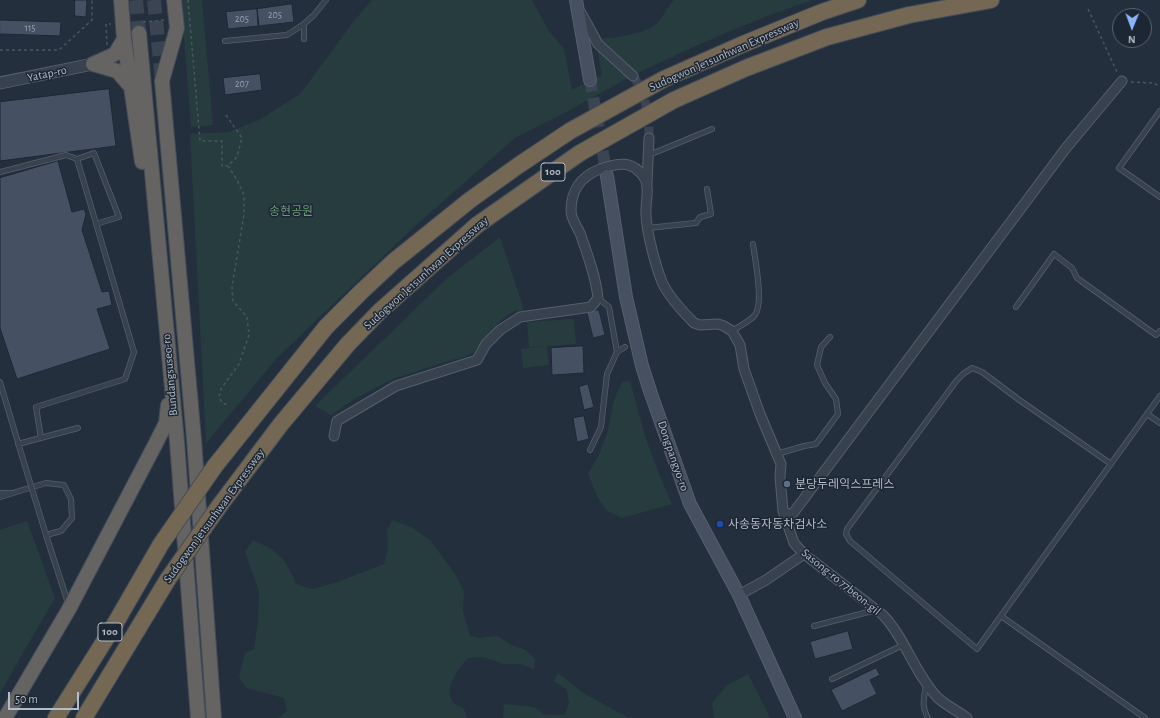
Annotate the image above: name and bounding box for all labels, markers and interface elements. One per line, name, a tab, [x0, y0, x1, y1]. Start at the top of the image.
north arrow	[1112, 8, 1152, 48]
house number: 205	[268, 9, 282, 21]
house number: 205	[235, 13, 249, 25]
street label: Sudogwon Je1sunhwan Expressway	[647, 15, 801, 95]
house number: 115	[24, 22, 36, 34]
text: N	[1128, 34, 1136, 45]
street label: Yatap-ro	[26, 63, 68, 85]
house number: 207	[235, 78, 249, 90]
road number: 100	[541, 163, 565, 181]
park label: 송현공원	[269, 204, 313, 218]
street label: Sudogwon Je1sunhwan Expressway	[361, 213, 491, 333]
street label: Bundangsuseo-ro	[159, 333, 181, 417]
street label: Dongpangyo-ro	[654, 419, 692, 493]
street label: Sudogwon Je1sunhwan Expressway	[160, 446, 268, 586]
place label: 분당두레익스프레스	[795, 477, 894, 491]
marker: 분당두레익스프레스	[782, 479, 792, 489]
place label: 사송동자동차검사소	[728, 517, 827, 531]
marker: 사송동자동차검사소	[715, 519, 725, 529]
street label: Sasong-ro 77beon-gil	[799, 546, 883, 618]
road number: 100	[98, 623, 122, 641]
scale bar	[10, 684, 81, 710]
text: 50 m	[15, 693, 38, 705]

